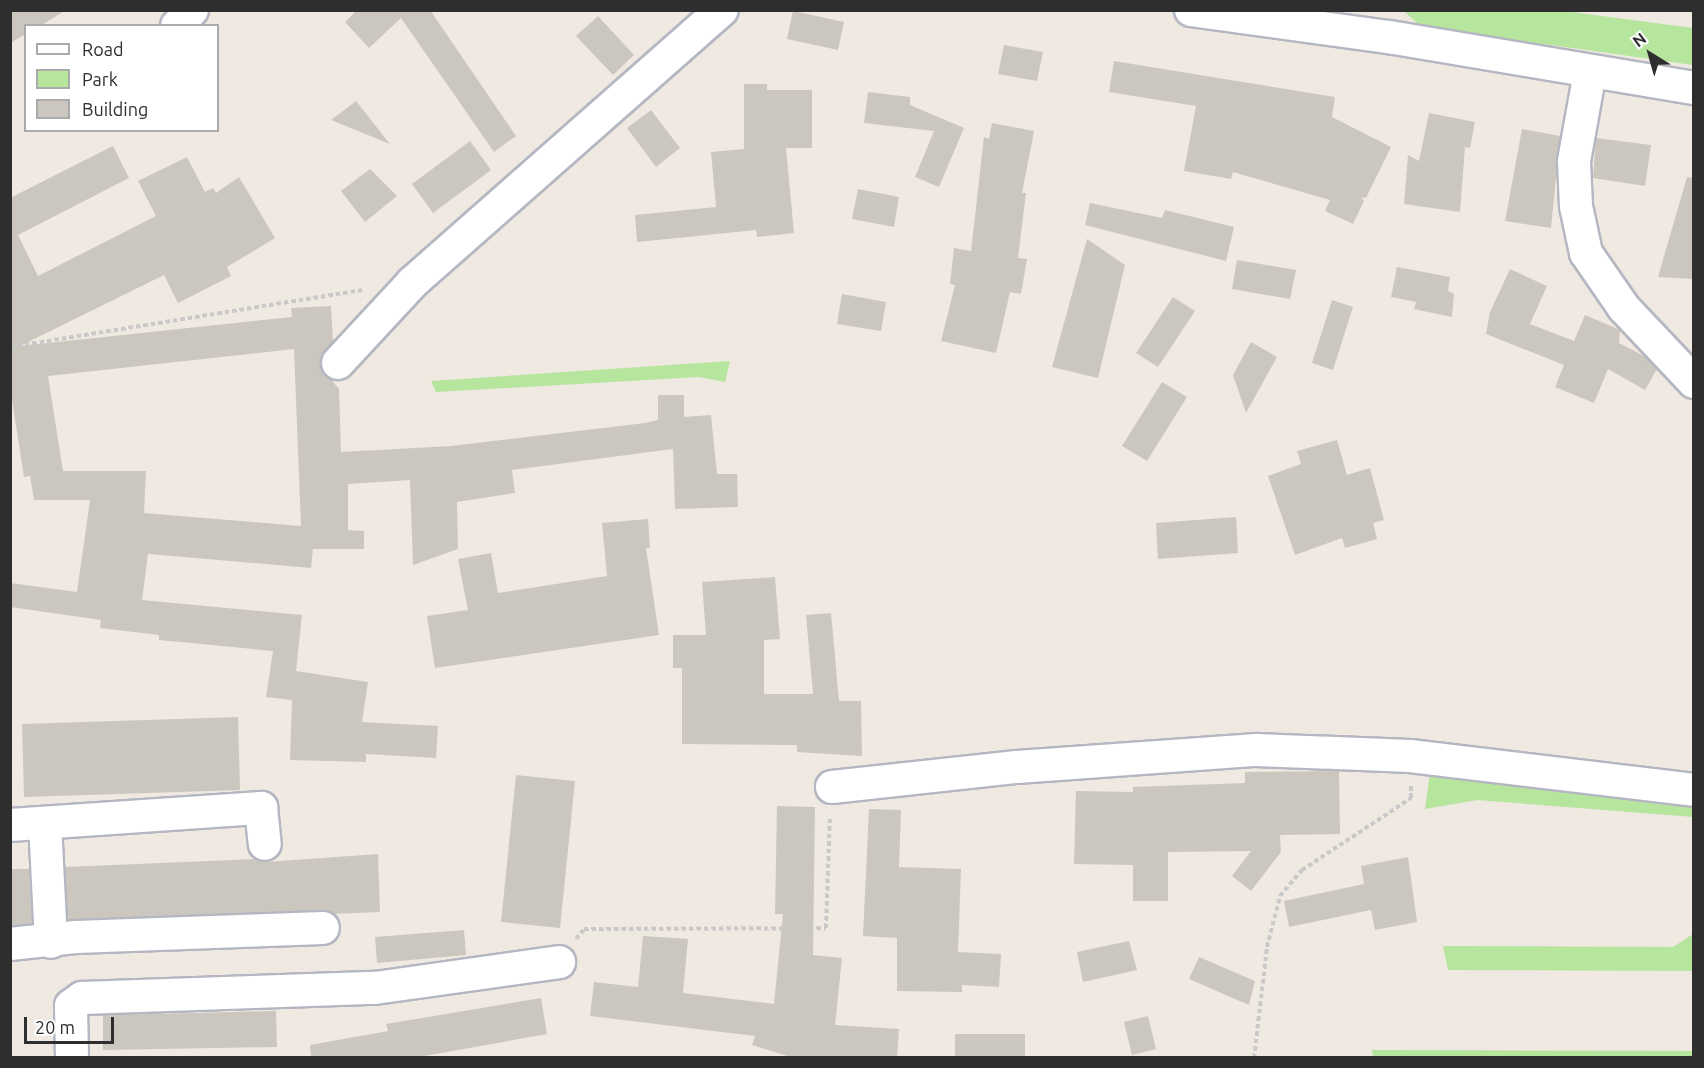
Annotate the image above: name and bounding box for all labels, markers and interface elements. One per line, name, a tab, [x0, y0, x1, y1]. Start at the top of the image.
legend	[24, 24, 219, 132]
north arrow	[1620, 24, 1680, 84]
text: N	[1629, 29, 1649, 50]
text: Road	[82, 39, 124, 59]
text: Park	[82, 69, 118, 89]
text: Building	[82, 99, 148, 119]
scale bar	[27, 1005, 117, 1043]
text: 20 m	[35, 1017, 75, 1037]

